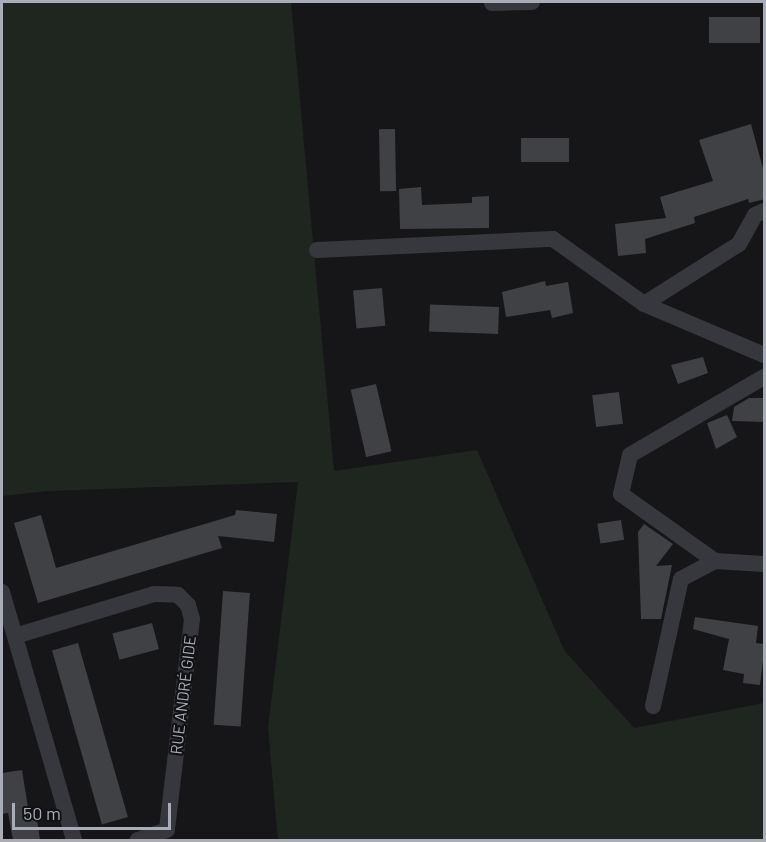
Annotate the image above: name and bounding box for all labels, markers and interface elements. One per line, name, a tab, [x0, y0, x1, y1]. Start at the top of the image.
street label: RUE ANDRÉ GIDE	[166, 635, 200, 755]
scale bar	[15, 791, 174, 829]
text: 50 m	[23, 802, 61, 824]

